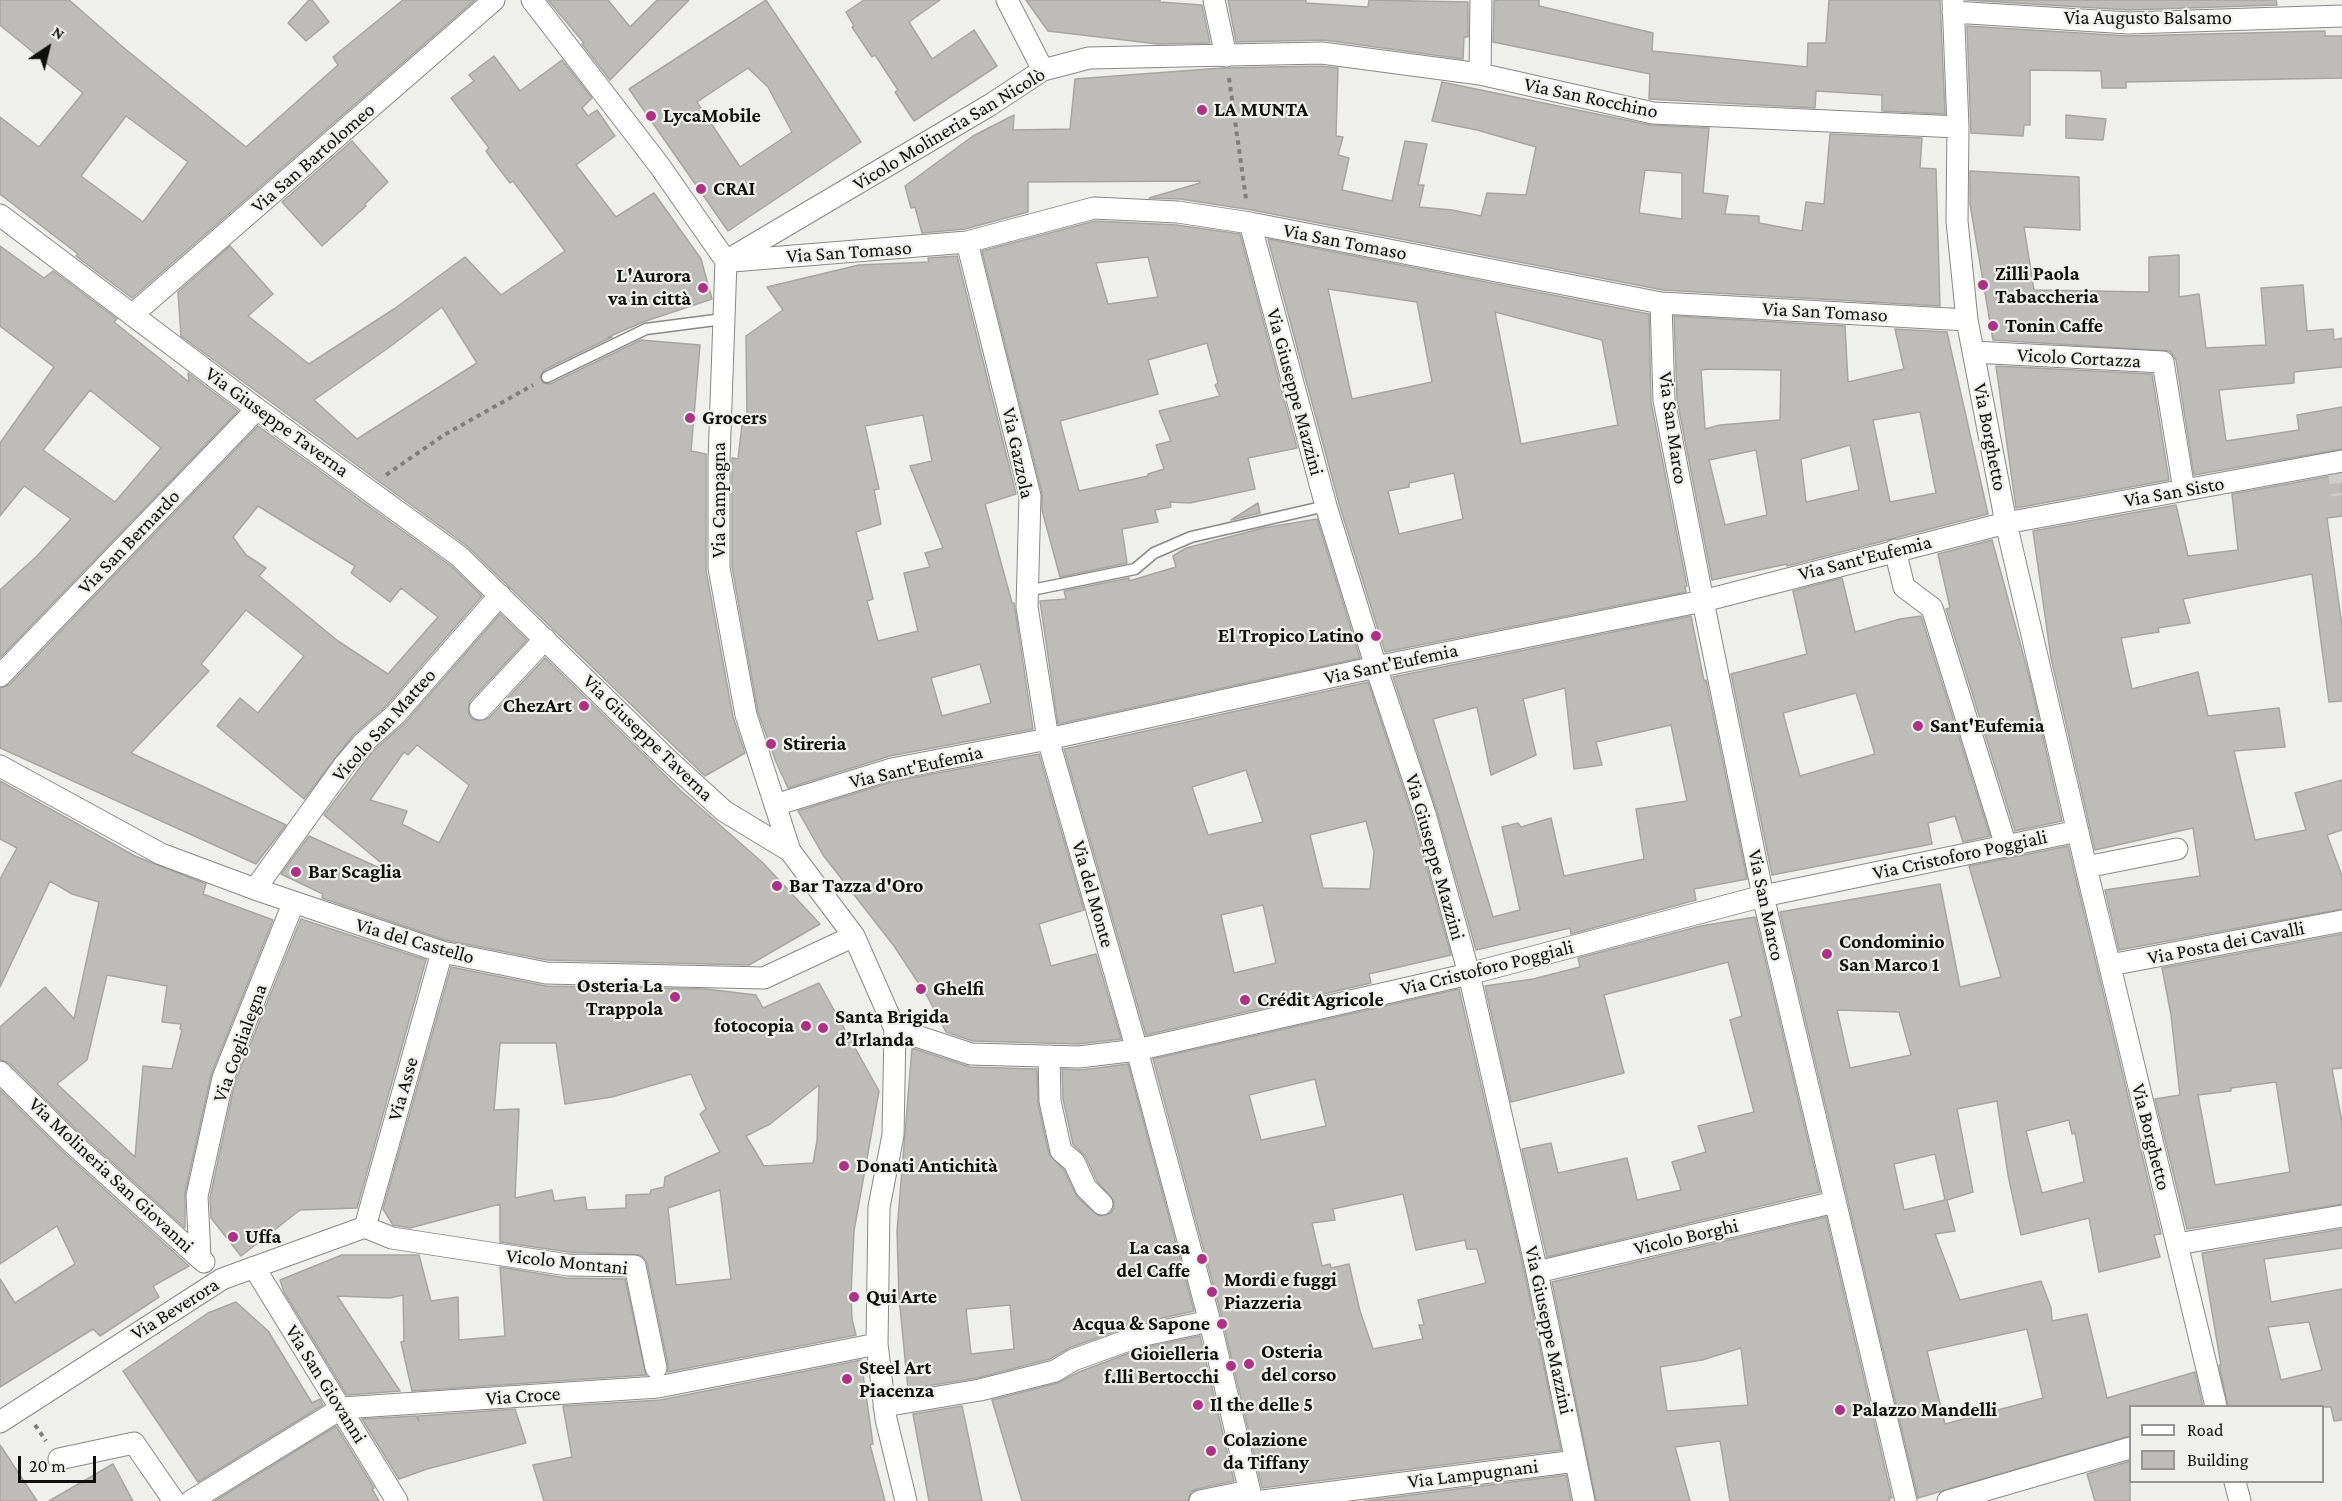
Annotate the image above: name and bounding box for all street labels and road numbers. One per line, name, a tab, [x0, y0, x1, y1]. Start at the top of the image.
street label: Via Augusto Balsamo	[2064, 6, 2232, 30]
street label: Vicolo Molineria San Nicolò	[848, 62, 1050, 196]
street label: Via San Rocchino	[1522, 72, 1660, 124]
street label: Via San Bartolomeo	[246, 98, 380, 218]
street label: Via San Tomaso	[1281, 218, 1409, 266]
street label: Via San Tomaso	[786, 236, 912, 268]
street label: Via San Tomaso	[1762, 297, 1888, 327]
street label: Via Giuseppe Mazzini	[1261, 306, 1329, 478]
street label: Vicolo Cortazza	[2016, 343, 2142, 373]
street label: Via Giuseppe Taverna	[200, 362, 354, 482]
street label: Via San Marco	[1653, 370, 1693, 486]
street label: Via Borghetto	[1968, 381, 2012, 493]
street label: Via Gazzola	[997, 405, 1039, 501]
street label: Via Campagna	[707, 442, 731, 558]
street label: Via San Sisto	[2122, 471, 2226, 513]
street label: Via San Bernardo	[73, 485, 185, 599]
street label: Via Sant'Eufemia	[1796, 530, 1934, 586]
street label: Via Sant'Eufemia	[1322, 638, 1460, 690]
street label: Vicolo San Matteo	[327, 663, 441, 787]
street label: Via Giuseppe Taverna	[578, 670, 718, 806]
street label: Via Sant'Eufemia	[847, 740, 985, 794]
street label: Via Giuseppe Mazzini	[1400, 771, 1470, 943]
street label: Via Cristoforo Poggiali	[1871, 825, 2049, 885]
street label: Via del Monte	[1066, 838, 1120, 950]
street label: Via San Marco	[1743, 847, 1789, 963]
street label: Via del Castello	[353, 913, 477, 969]
street label: Via Posta dei Cavalli	[2145, 916, 2307, 970]
street label: Via Cristoforo Poggiali	[1398, 935, 1576, 1001]
street label: Via Coglialegna	[208, 981, 272, 1105]
street label: Via Asse	[382, 1054, 424, 1124]
street label: Via Borghetto	[2126, 1081, 2176, 1193]
street label: Via Molineria San Giovanni	[23, 1092, 199, 1258]
street label: Vicolo Borghi	[1631, 1213, 1741, 1261]
street label: Via Giuseppe Mazzini	[1519, 1243, 1579, 1417]
street label: Vicolo Montani	[505, 1244, 629, 1280]
street label: Via Beverora	[126, 1272, 224, 1346]
street label: Via San Giovanni	[280, 1320, 372, 1448]
street label: Via Croce	[485, 1381, 561, 1411]
street label: Via Lampugnani	[1406, 1454, 1540, 1494]

